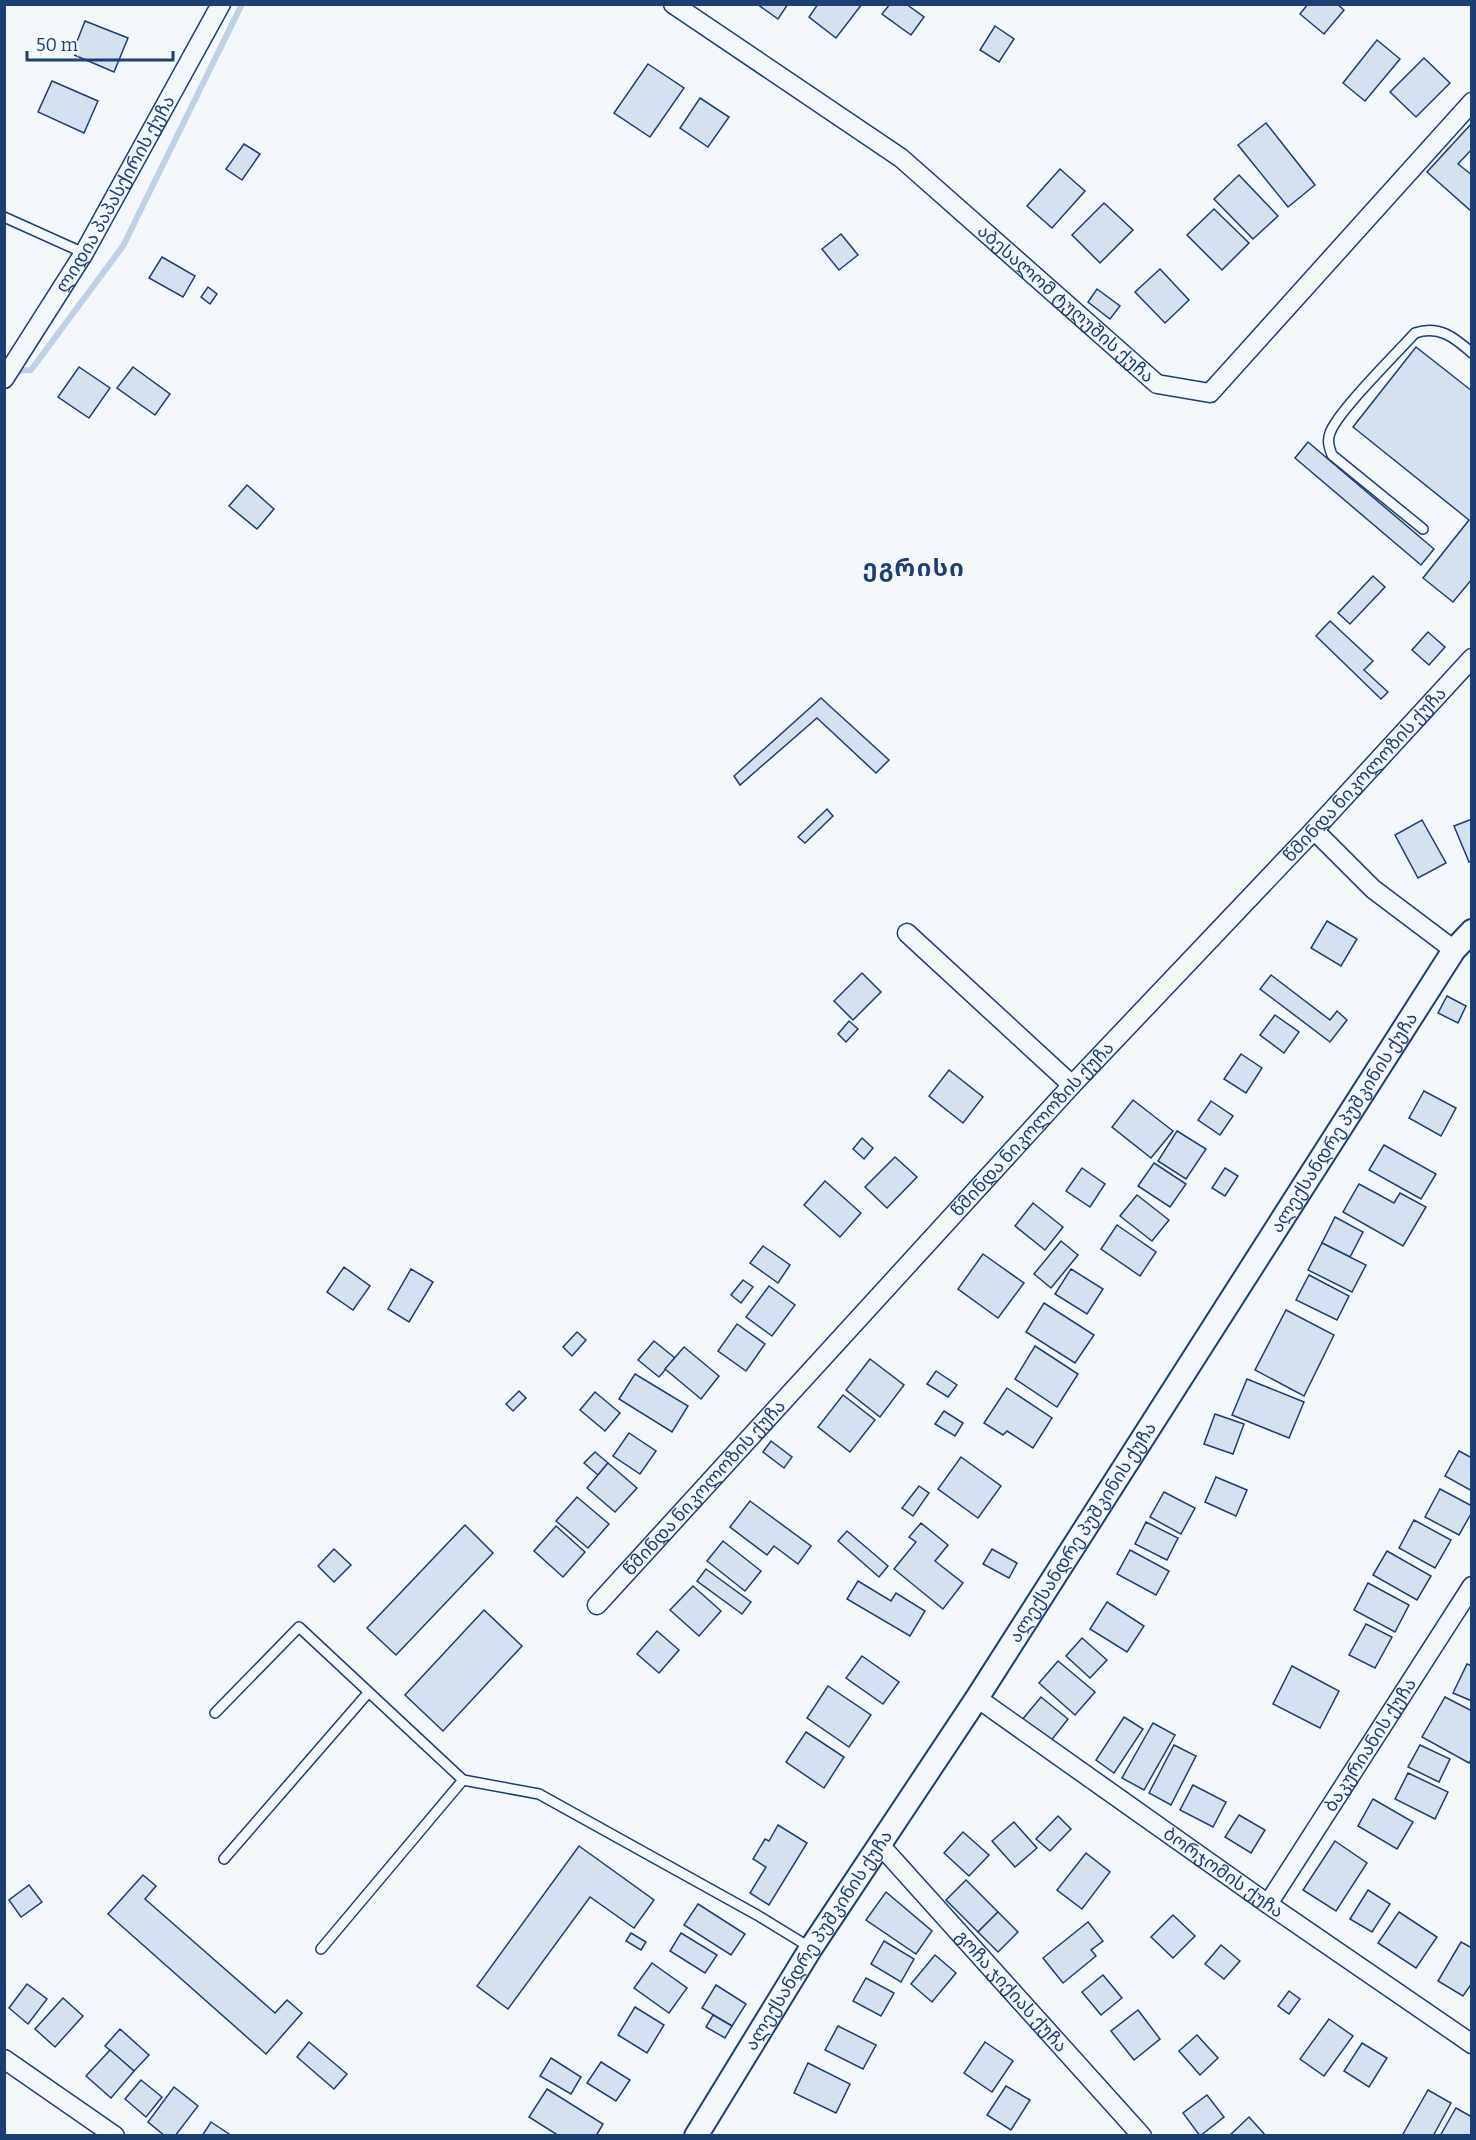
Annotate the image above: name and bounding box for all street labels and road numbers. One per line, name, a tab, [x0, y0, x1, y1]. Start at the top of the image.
street label: ლიდია პაპასქირის ქუჩა	[51, 92, 180, 297]
street label: აბესალომ ტუღუშის ქუჩა	[973, 220, 1159, 387]
street label: წმინდა ნიკოლოზის ქუჩა	[1278, 682, 1451, 867]
street label: ალექსანდრე პუშკინის ქუჩა	[1266, 1008, 1422, 1237]
street label: წმინდა ნიკოლოზის ქუჩა	[946, 1037, 1118, 1221]
street label: წმინდა ნიკოლოზის ქუჩა	[618, 1395, 790, 1580]
street label: ალექსანდრე პუშკინის ქუჩა	[1004, 1418, 1161, 1647]
street label: ბაკურიანის ქუჩა	[1319, 1674, 1421, 1816]
street label: ბორჯომის ქუჩა	[1159, 1822, 1288, 1922]
street label: ალექსანდრე პუშკინის ქუჩა	[740, 1826, 897, 2054]
street label: გოჩა ჯიქიას ქუჩა	[951, 1925, 1072, 2057]

